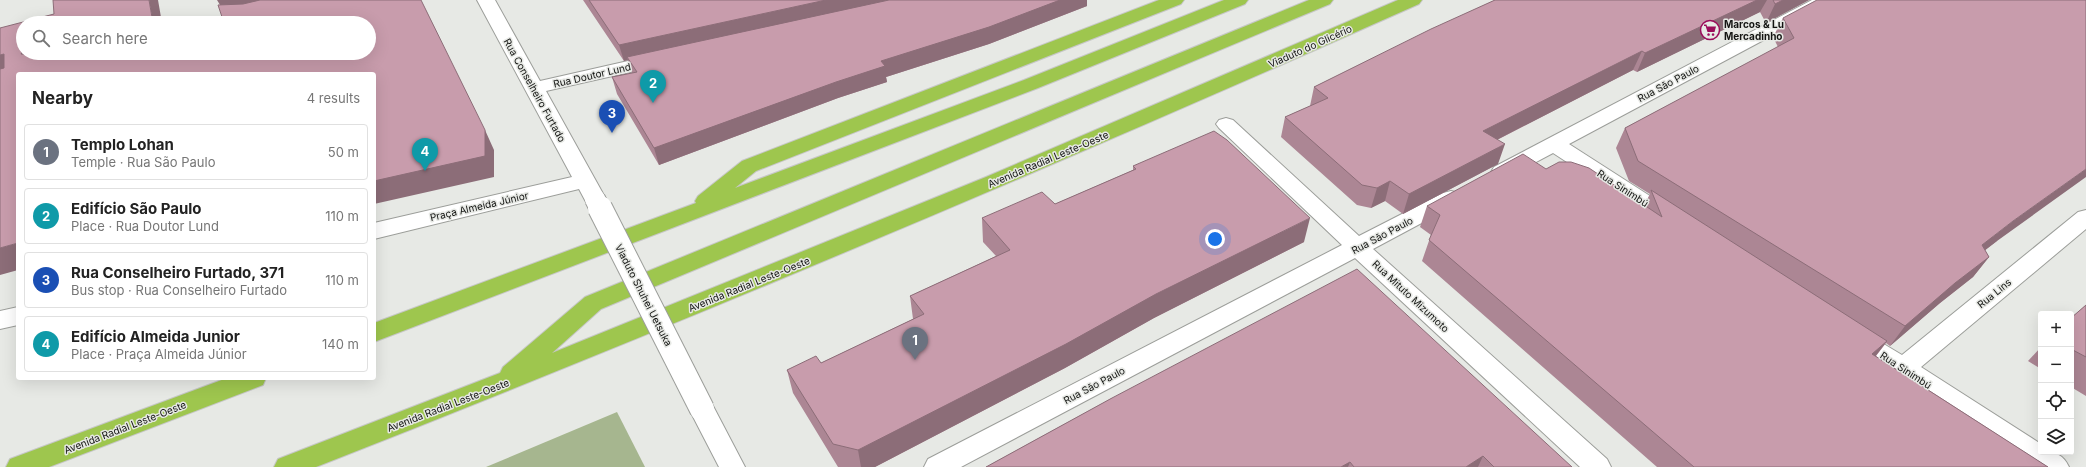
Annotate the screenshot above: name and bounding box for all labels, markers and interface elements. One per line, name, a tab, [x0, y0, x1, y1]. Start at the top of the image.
search box	[16, 16, 376, 60]
place label: Marcos & Lu Mercadinho	[1724, 18, 1784, 42]
supermarket icon: Marcos & Lu Mercadinho	[1699, 19, 1721, 41]
street label: Viaduto do Glicério	[1266, 22, 1354, 70]
icon: search	[30, 27, 52, 49]
text: Search here	[62, 29, 148, 48]
street label: Rua Conselheiro Furtado	[502, 36, 568, 144]
street label: Rua Doutor Lund	[552, 60, 632, 90]
street label: Rua São Paulo	[1635, 62, 1701, 104]
pin: 2	[640, 70, 666, 103]
text: Nearby	[32, 88, 93, 108]
text: 4 results	[307, 90, 360, 106]
pin: 3	[599, 100, 625, 133]
street label: Avenida Radial Leste-Oeste	[986, 128, 1110, 190]
text: Templo Lohan	[71, 135, 174, 154]
pin: 4	[412, 138, 438, 171]
text: 1	[43, 144, 49, 160]
text: 50 m	[328, 144, 359, 160]
text: Temple · Rua São Paulo	[71, 154, 215, 170]
street label: Rua Sinimbú	[1595, 167, 1651, 209]
street label: Praça Almeida Júnior	[429, 189, 530, 223]
text: Edifício São Paulo	[71, 199, 202, 218]
text: 2	[42, 208, 50, 224]
text: 110 m	[325, 208, 359, 224]
street label: Rua São Paulo	[1349, 214, 1415, 256]
text: Place · Rua Doutor Lund	[71, 218, 219, 234]
your location	[1205, 229, 1225, 249]
street label: Viaduto Shuhei Uetsuka	[613, 242, 675, 348]
street label: Avenida Radial Leste-Oeste	[687, 254, 812, 314]
street label: Rua Mituto Mizumoto	[1370, 257, 1452, 335]
text: Rua Conselheiro Furtado, 371	[71, 263, 284, 282]
text: 3	[42, 272, 50, 288]
text: 110 m	[325, 272, 359, 288]
street label: Rua Lins	[1975, 276, 2013, 310]
text: Bus stop · Rua Conselheiro Furtado	[71, 282, 287, 298]
map controls	[2038, 311, 2074, 455]
button: +	[2038, 311, 2074, 347]
text: Edifício Almeida Junior	[71, 327, 240, 346]
pin: 1	[902, 327, 928, 360]
text: 4	[42, 336, 50, 352]
text: 140 m	[322, 336, 359, 352]
text: Place · Praça Almeida Júnior	[71, 346, 247, 362]
button: −	[2038, 347, 2074, 383]
street label: Rua Sinimbú	[1878, 349, 1934, 391]
street label: Rua São Paulo	[1061, 364, 1127, 406]
street label: Avenida Radial Leste-Oeste	[385, 376, 511, 434]
button: locate	[2038, 383, 2074, 419]
street label: Avenida Radial Leste-Oeste	[62, 398, 188, 456]
button: layers	[2038, 419, 2074, 455]

